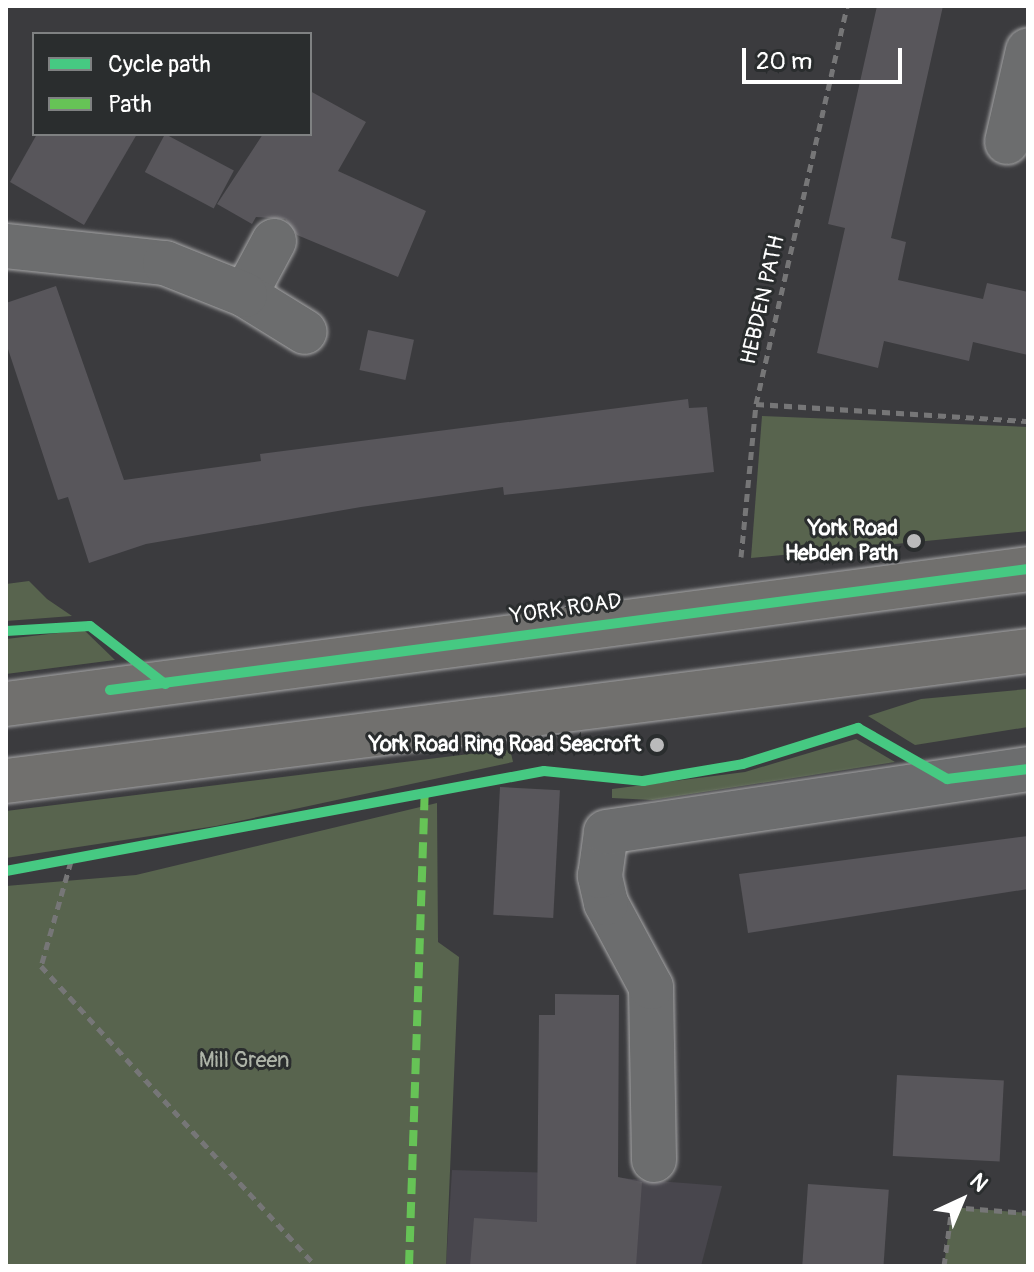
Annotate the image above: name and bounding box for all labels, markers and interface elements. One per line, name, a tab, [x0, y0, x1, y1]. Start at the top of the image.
legend	[32, 32, 312, 136]
scale bar	[746, 32, 906, 82]
text: 20 m	[756, 47, 812, 76]
text: Cycle path	[108, 50, 211, 79]
text: Path	[108, 90, 152, 119]
street label: HEBDEN PATH	[735, 233, 791, 367]
place label: York Road Hebden Path	[785, 515, 898, 566]
marker: York Road Hebden Path	[905, 532, 923, 550]
street label: YORK ROAD	[509, 588, 623, 630]
place label: York Road Ring Road Seacroft	[369, 732, 641, 758]
marker: York Road Ring Road Seacroft	[648, 736, 666, 754]
park label: Mill Green	[199, 1048, 289, 1074]
north arrow	[922, 1160, 1002, 1240]
text: N	[964, 1167, 994, 1198]

